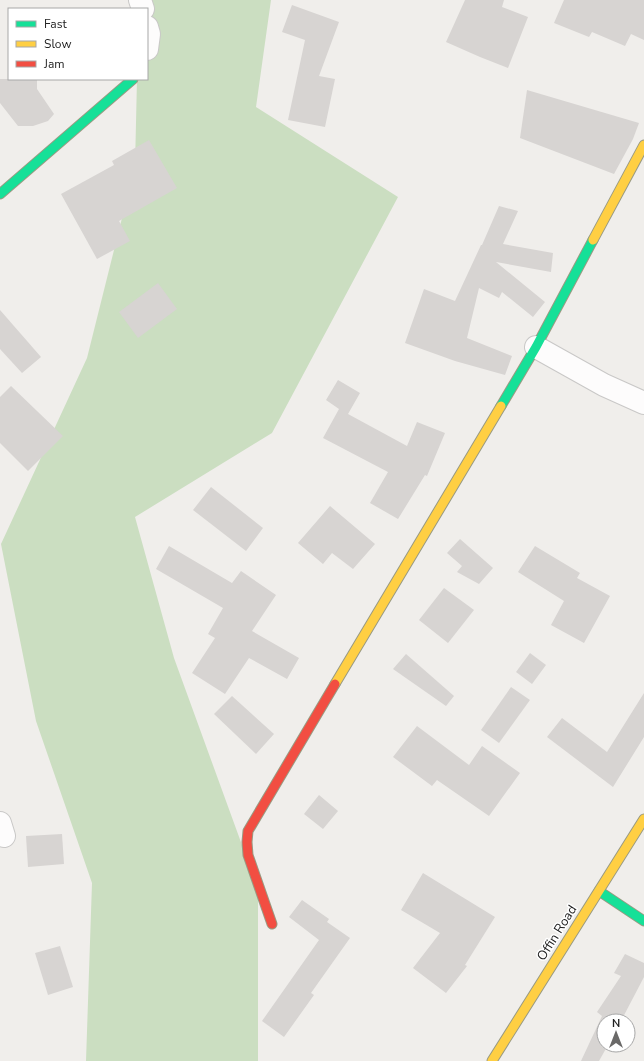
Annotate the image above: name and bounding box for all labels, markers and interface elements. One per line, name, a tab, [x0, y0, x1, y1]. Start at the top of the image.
legend	[8, 8, 148, 80]
text: Fast	[44, 16, 67, 32]
text: Slow	[44, 36, 72, 52]
text: Jam	[43, 56, 65, 72]
street label: Offin Road	[533, 902, 581, 964]
north arrow	[596, 1013, 636, 1053]
text: N	[612, 1016, 620, 1031]

